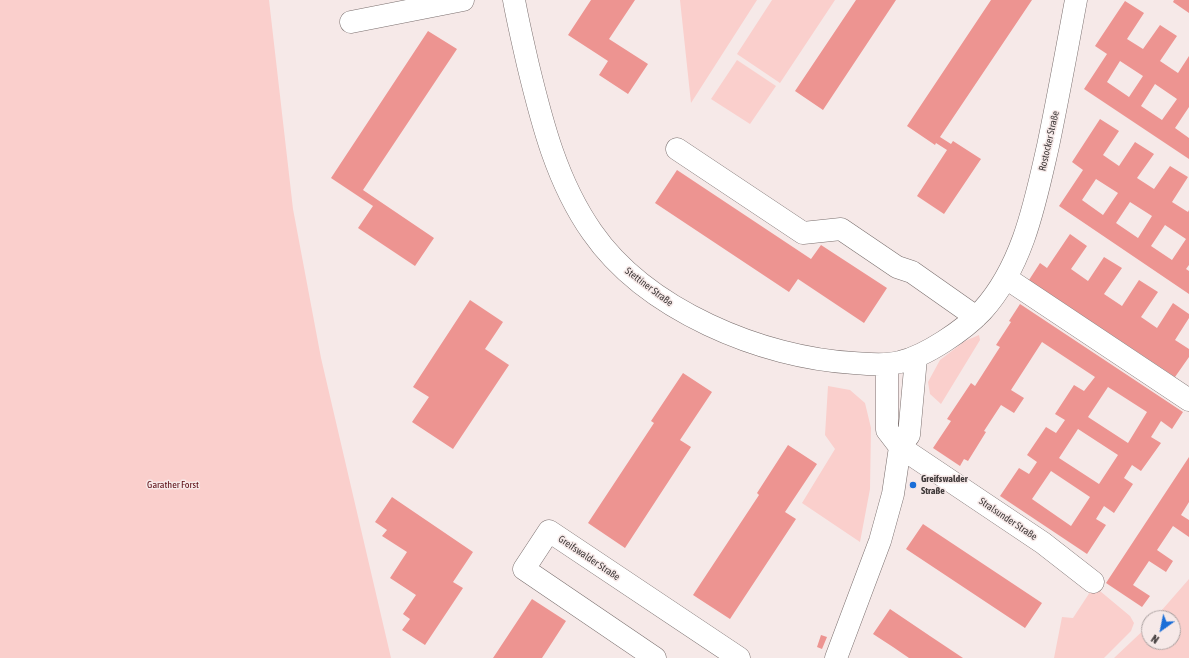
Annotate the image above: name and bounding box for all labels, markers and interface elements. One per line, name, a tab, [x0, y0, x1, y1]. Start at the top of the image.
street label: Rostocker Straße	[1036, 110, 1062, 172]
street label: Stettiner Straße	[623, 265, 675, 309]
place label: Greifswalder Straße	[921, 473, 968, 496]
park label: Garather Forst	[147, 479, 199, 491]
marker: Greifswalder Straße	[908, 480, 918, 490]
street label: Stralsunder Straße	[977, 495, 1039, 543]
street label: Greifswalder Straße	[556, 533, 622, 583]
north arrow	[1141, 610, 1181, 650]
text: N	[1149, 632, 1161, 646]

